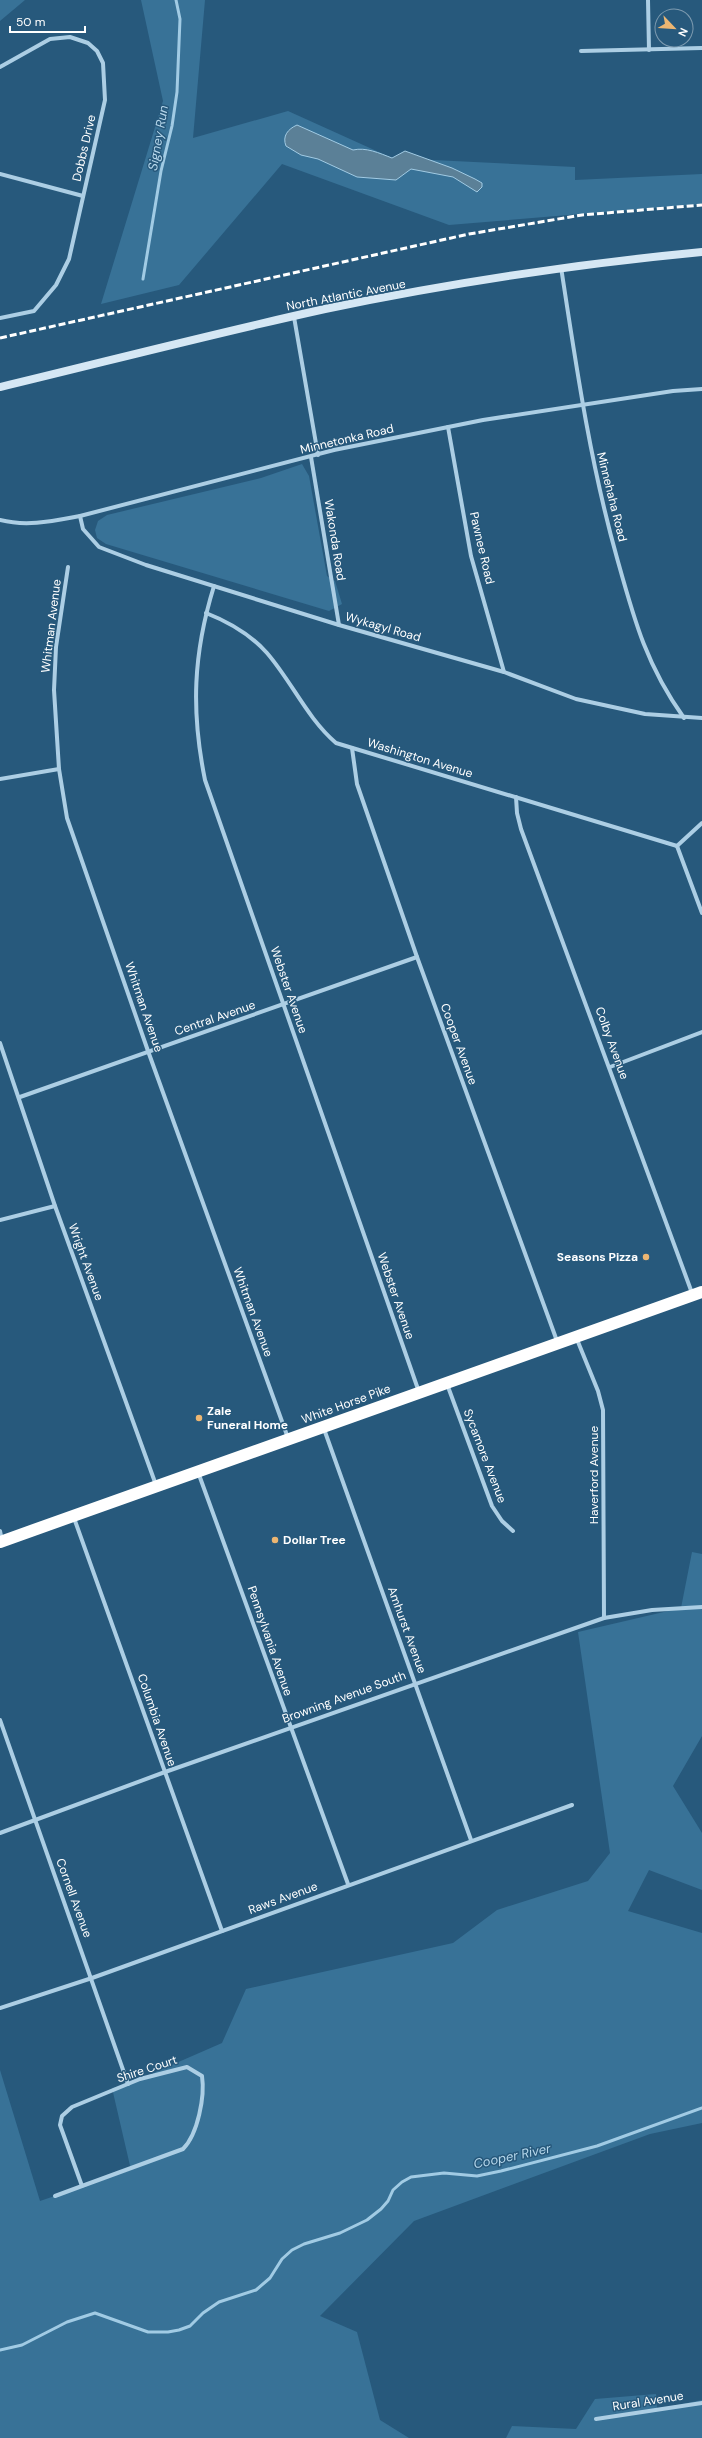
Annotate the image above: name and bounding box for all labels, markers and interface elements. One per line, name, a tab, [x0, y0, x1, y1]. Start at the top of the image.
scale bar	[10, 8, 85, 34]
north arrow	[654, 8, 694, 48]
text: 50 m	[16, 14, 45, 30]
text: N	[675, 26, 691, 39]
water label: Signey Run	[144, 104, 172, 172]
street label: Dobbs Drive	[69, 113, 99, 183]
street label: North Atlantic Avenue	[285, 276, 407, 314]
street label: Minnetonka Road	[299, 420, 395, 458]
street label: Minnehaha Road	[593, 451, 631, 543]
street label: Wakonda Road	[321, 498, 349, 582]
street label: Pawnee Road	[466, 510, 498, 586]
street label: Whitman Avenue	[37, 578, 65, 674]
street label: Wykagyl Road	[343, 609, 423, 645]
street label: Washington Avenue	[365, 734, 475, 782]
street label: Webster Avenue	[267, 944, 311, 1036]
street label: Whitman Avenue	[121, 960, 167, 1054]
street label: Central Avenue	[172, 997, 258, 1039]
street label: Cooper Avenue	[437, 1001, 481, 1087]
street label: Colby Avenue	[591, 1005, 633, 1082]
street label: Wright Avenue	[65, 1221, 107, 1303]
place label: Seasons Pizza	[557, 1249, 638, 1265]
street label: Webster Avenue	[374, 1250, 418, 1342]
marker: Seasons Pizza	[641, 1252, 651, 1262]
street label: Whitman Avenue	[229, 1265, 277, 1359]
street label: White Horse Pike	[299, 1380, 393, 1428]
place label: Zale Funeral Home	[207, 1403, 288, 1433]
street label: Sycamore Avenue	[460, 1407, 510, 1505]
marker: Zale Funeral Home	[194, 1413, 204, 1423]
street label: Haverford Avenue	[586, 1426, 602, 1524]
place label: Dollar Tree	[283, 1532, 346, 1548]
marker: Dollar Tree	[270, 1535, 280, 1545]
street label: Pennsylvania Avenue	[244, 1584, 296, 1698]
street label: Amhurst Avenue	[384, 1584, 430, 1676]
street label: Browning Avenue South	[280, 1667, 408, 1727]
street label: Columbia Avenue	[134, 1672, 180, 1769]
street label: Cornell Avenue	[52, 1856, 96, 1940]
street label: Raws Avenue	[246, 1878, 320, 1918]
street label: Shire Court	[115, 2052, 180, 2086]
water label: Cooper River	[472, 2139, 553, 2173]
street label: Rural Avenue	[611, 2387, 685, 2415]

